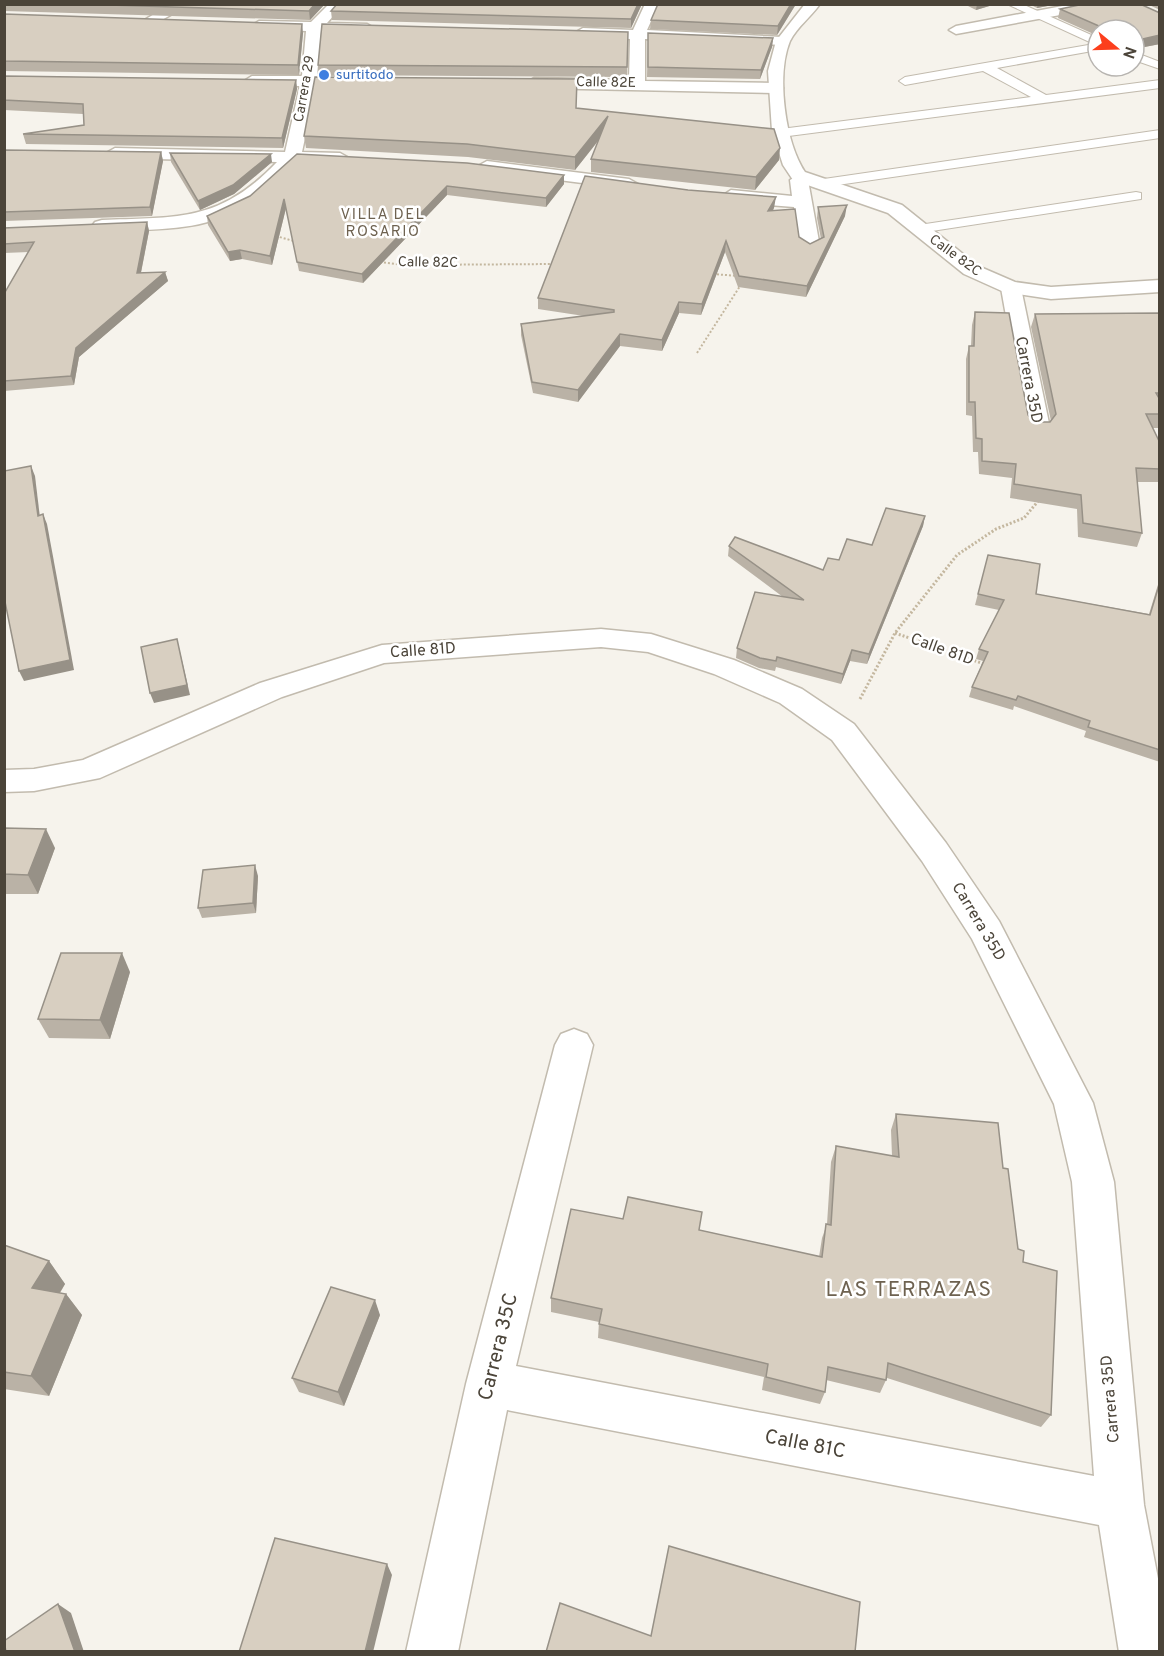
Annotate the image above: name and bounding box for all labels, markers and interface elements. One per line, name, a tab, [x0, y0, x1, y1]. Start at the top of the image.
north arrow	[1086, 18, 1146, 78]
text: N	[1117, 44, 1140, 61]
street label: Carrera 29	[291, 54, 319, 124]
place label: surtitodo	[336, 67, 394, 84]
marker: surtitodo	[317, 68, 331, 82]
street label: Calle 82E	[576, 74, 636, 92]
district label: VILLA DEL ROSARIO	[340, 206, 426, 242]
street label: Calle 82C	[926, 231, 984, 281]
street label: Calle 82C	[398, 254, 458, 272]
street label: Carrera 35D	[1010, 335, 1046, 425]
street label: Calle 81D	[908, 629, 976, 671]
street label: Calle 81D	[389, 639, 457, 663]
street label: Carrera 35D	[947, 879, 1009, 965]
district label: LAS TERRAZAS	[826, 1277, 992, 1304]
street label: Carrera 35C	[473, 1291, 525, 1403]
street label: Carrera 35D	[1097, 1354, 1125, 1444]
street label: Calle 81C	[762, 1424, 848, 1466]

